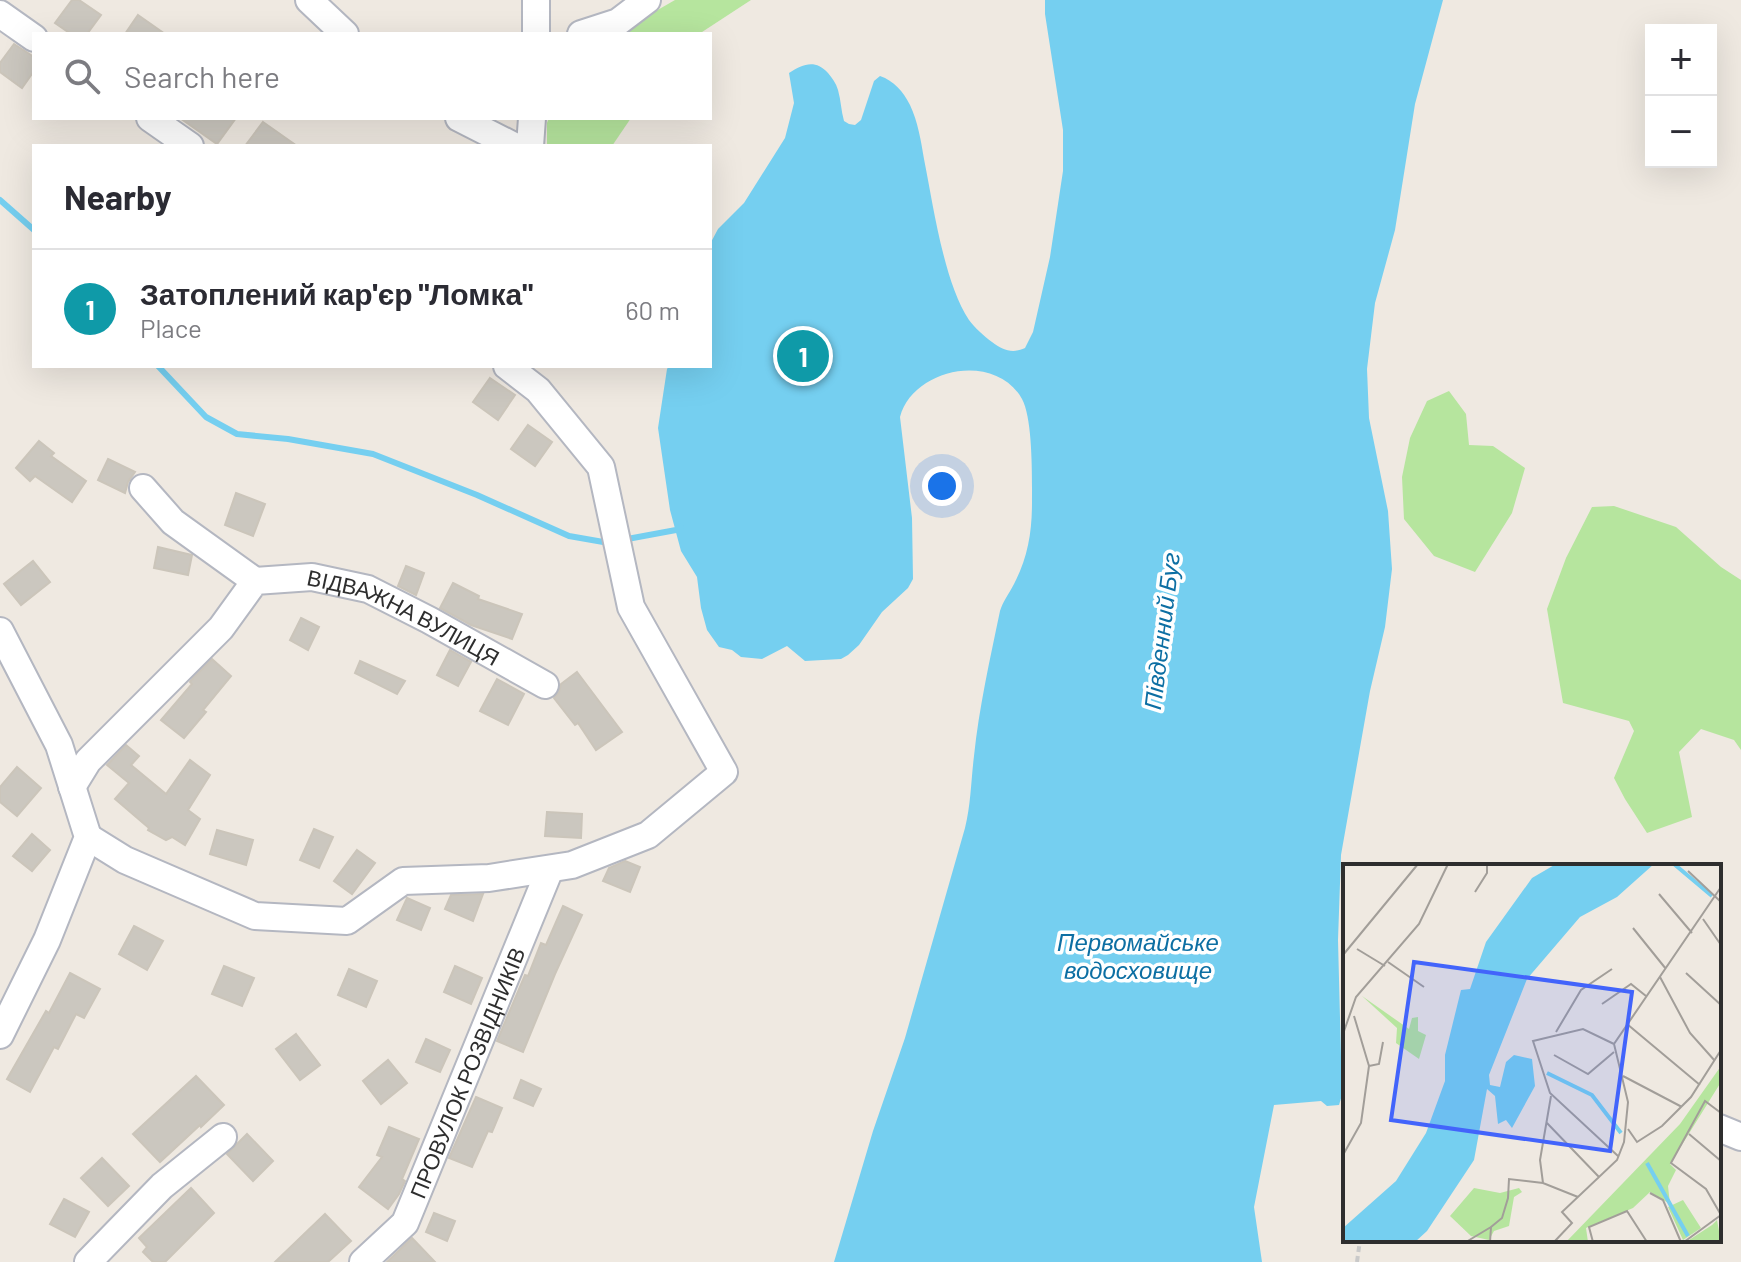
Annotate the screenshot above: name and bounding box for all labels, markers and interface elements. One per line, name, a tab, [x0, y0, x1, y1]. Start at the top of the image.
map controls	[1645, 24, 1717, 168]
button: +	[1645, 24, 1717, 96]
search box	[32, 32, 712, 120]
icon: search	[60, 54, 104, 98]
text: Search here	[124, 58, 280, 94]
button: −	[1645, 96, 1717, 168]
text: Nearby	[64, 176, 172, 217]
text: Затоплений кар'єр "Ломка"	[140, 275, 533, 311]
text: 1	[85, 294, 95, 325]
text: 60 m	[625, 294, 680, 325]
text: Place	[140, 312, 202, 343]
pin: 1	[777, 326, 829, 386]
your location	[922, 466, 962, 506]
water label: Південний Буг	[1137, 551, 1185, 711]
street label: ВІДВАЖНА ВУЛИЦЯ	[305, 563, 504, 670]
inset map	[1343, 864, 1721, 1242]
water label: Первомайське водосховище	[1057, 927, 1219, 984]
street label: ПРОВУЛОК РОЗВІДНИКІВ	[404, 943, 530, 1202]

